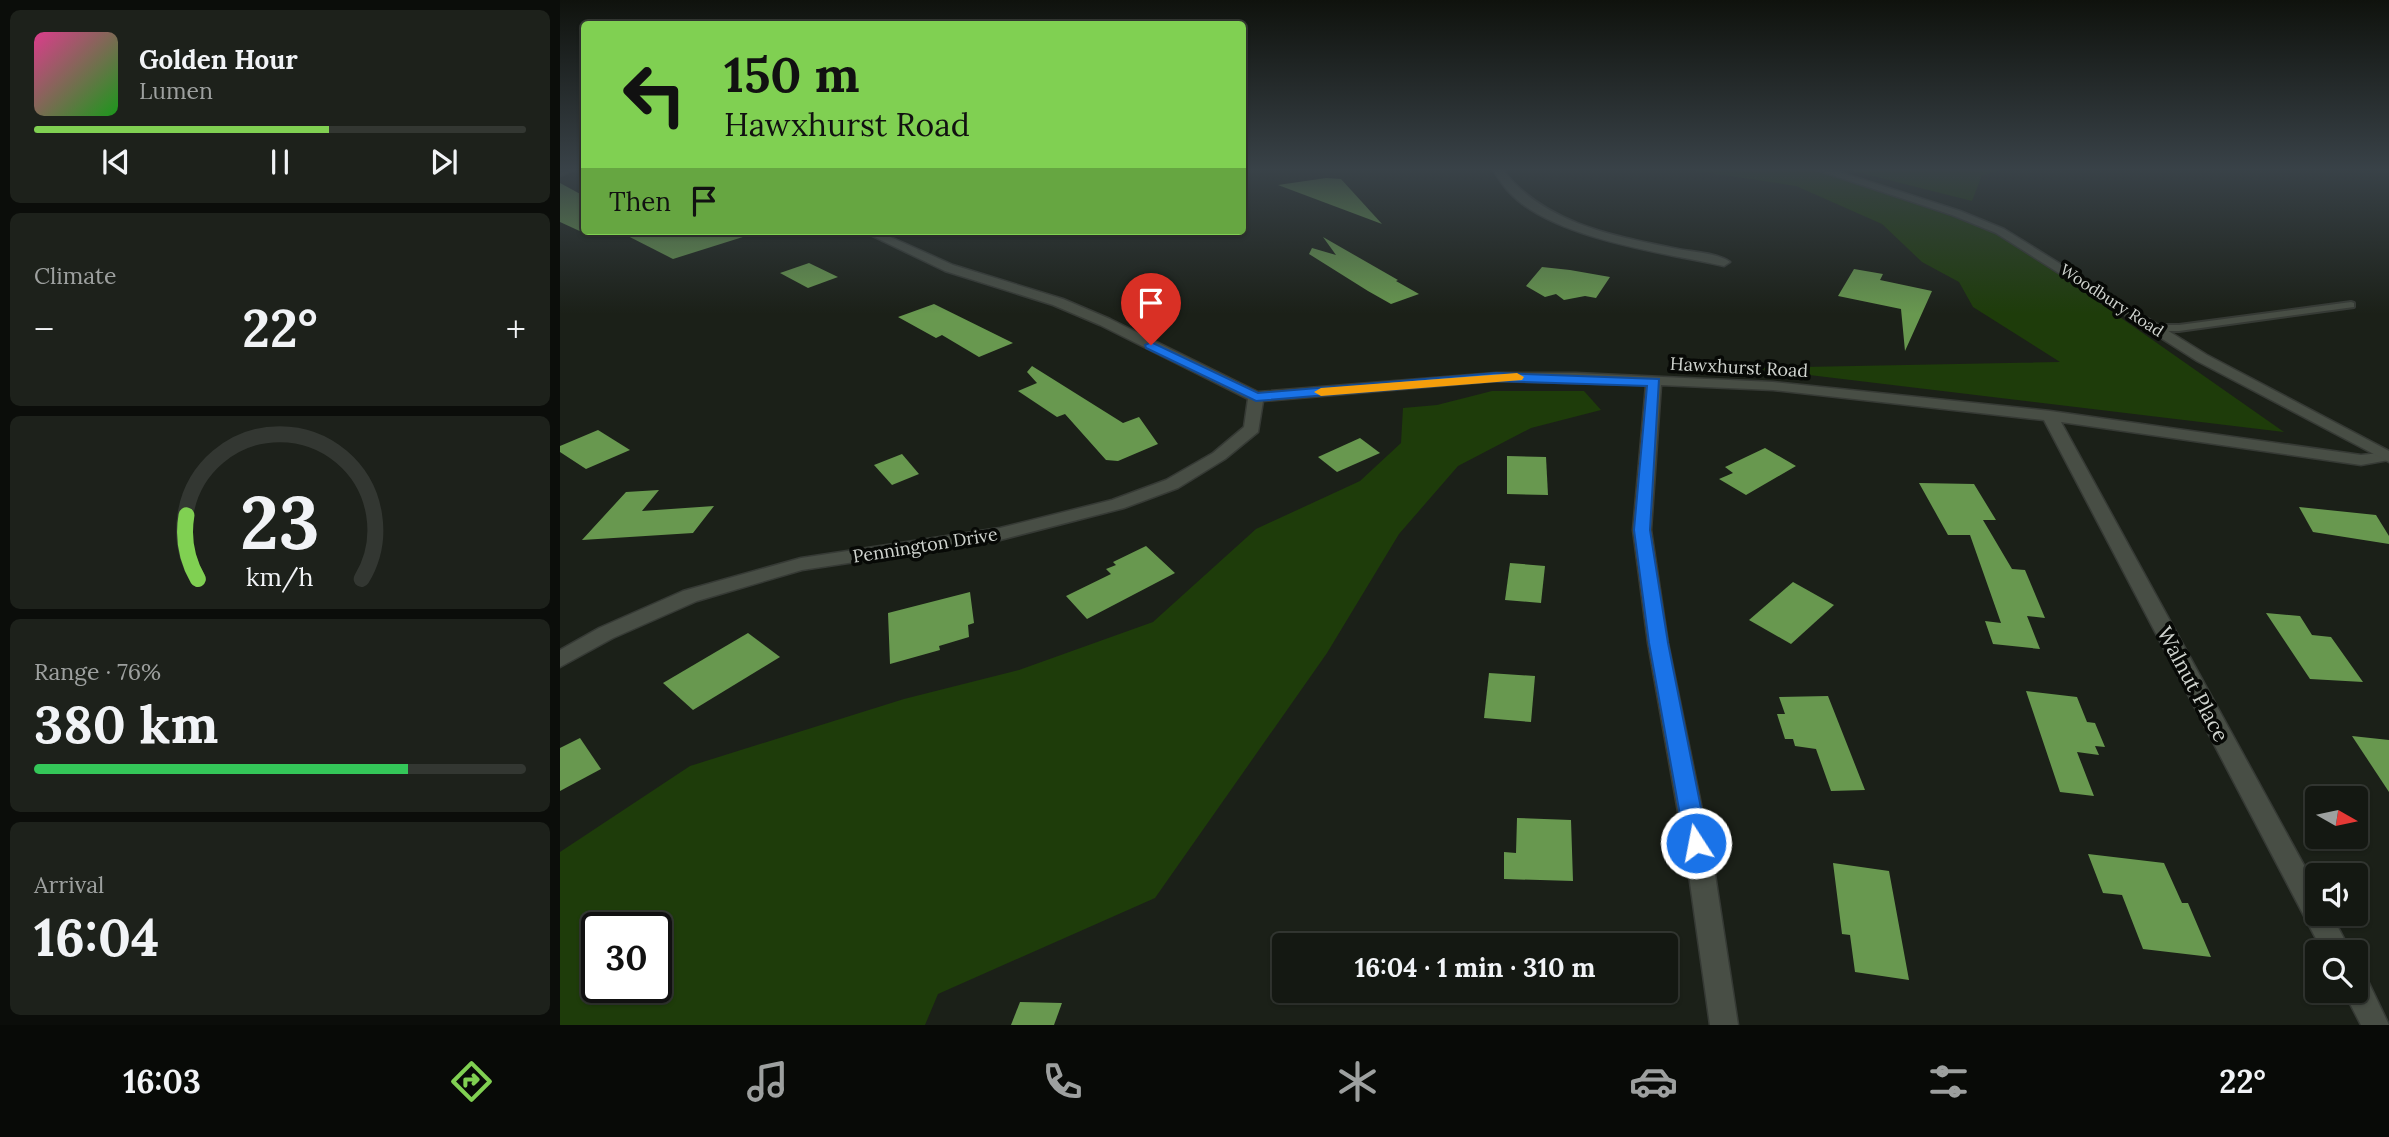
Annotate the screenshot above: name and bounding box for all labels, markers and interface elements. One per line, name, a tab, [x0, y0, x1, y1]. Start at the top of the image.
text: Golden Hour	[139, 43, 298, 76]
text: 150 m	[724, 43, 860, 105]
icon: left	[609, 49, 700, 140]
text: Lumen	[139, 76, 213, 105]
text: Hawxhurst Road	[724, 104, 970, 145]
icon: previous	[97, 143, 135, 181]
icon: pause	[261, 143, 299, 181]
icon: next	[425, 143, 463, 181]
icon: arrive	[685, 182, 723, 220]
text: Then	[609, 185, 671, 218]
street label: Woodbury Road	[2056, 259, 2168, 341]
text: Climate	[34, 261, 116, 290]
pin	[1121, 273, 1181, 345]
icon: arrive	[1132, 284, 1170, 322]
text: 22°	[242, 295, 318, 361]
text: −	[34, 305, 54, 353]
text: +	[506, 305, 526, 353]
street label: Hawxhurst Road	[1669, 352, 1809, 382]
text: 23	[240, 476, 320, 569]
street label: Pennington Drive	[851, 522, 999, 568]
text: km/h	[246, 560, 314, 592]
street label: Walnut Place	[2151, 622, 2235, 746]
text: Range · 76%	[34, 657, 161, 686]
text: 380 km	[34, 691, 218, 757]
north arrow	[2305, 786, 2368, 849]
map controls	[2305, 786, 2368, 1003]
position arrow	[1659, 806, 1733, 880]
button: sound	[2305, 863, 2368, 926]
text: Arrival	[34, 870, 104, 899]
text: 16:04	[34, 904, 160, 970]
speed limit sign: 30	[581, 912, 672, 1003]
button: search	[2305, 940, 2368, 1003]
text: 16:04 · 1 min · 310 m	[1355, 951, 1595, 984]
icon: directions	[447, 1057, 496, 1106]
icon: music	[743, 1057, 792, 1106]
icon: phone	[1038, 1057, 1087, 1106]
icon: climate	[1333, 1057, 1382, 1106]
icon: car	[1629, 1057, 1678, 1106]
icon: filters	[1924, 1057, 1973, 1106]
text: 16:03	[123, 1061, 201, 1102]
text: 22°	[2219, 1061, 2266, 1102]

